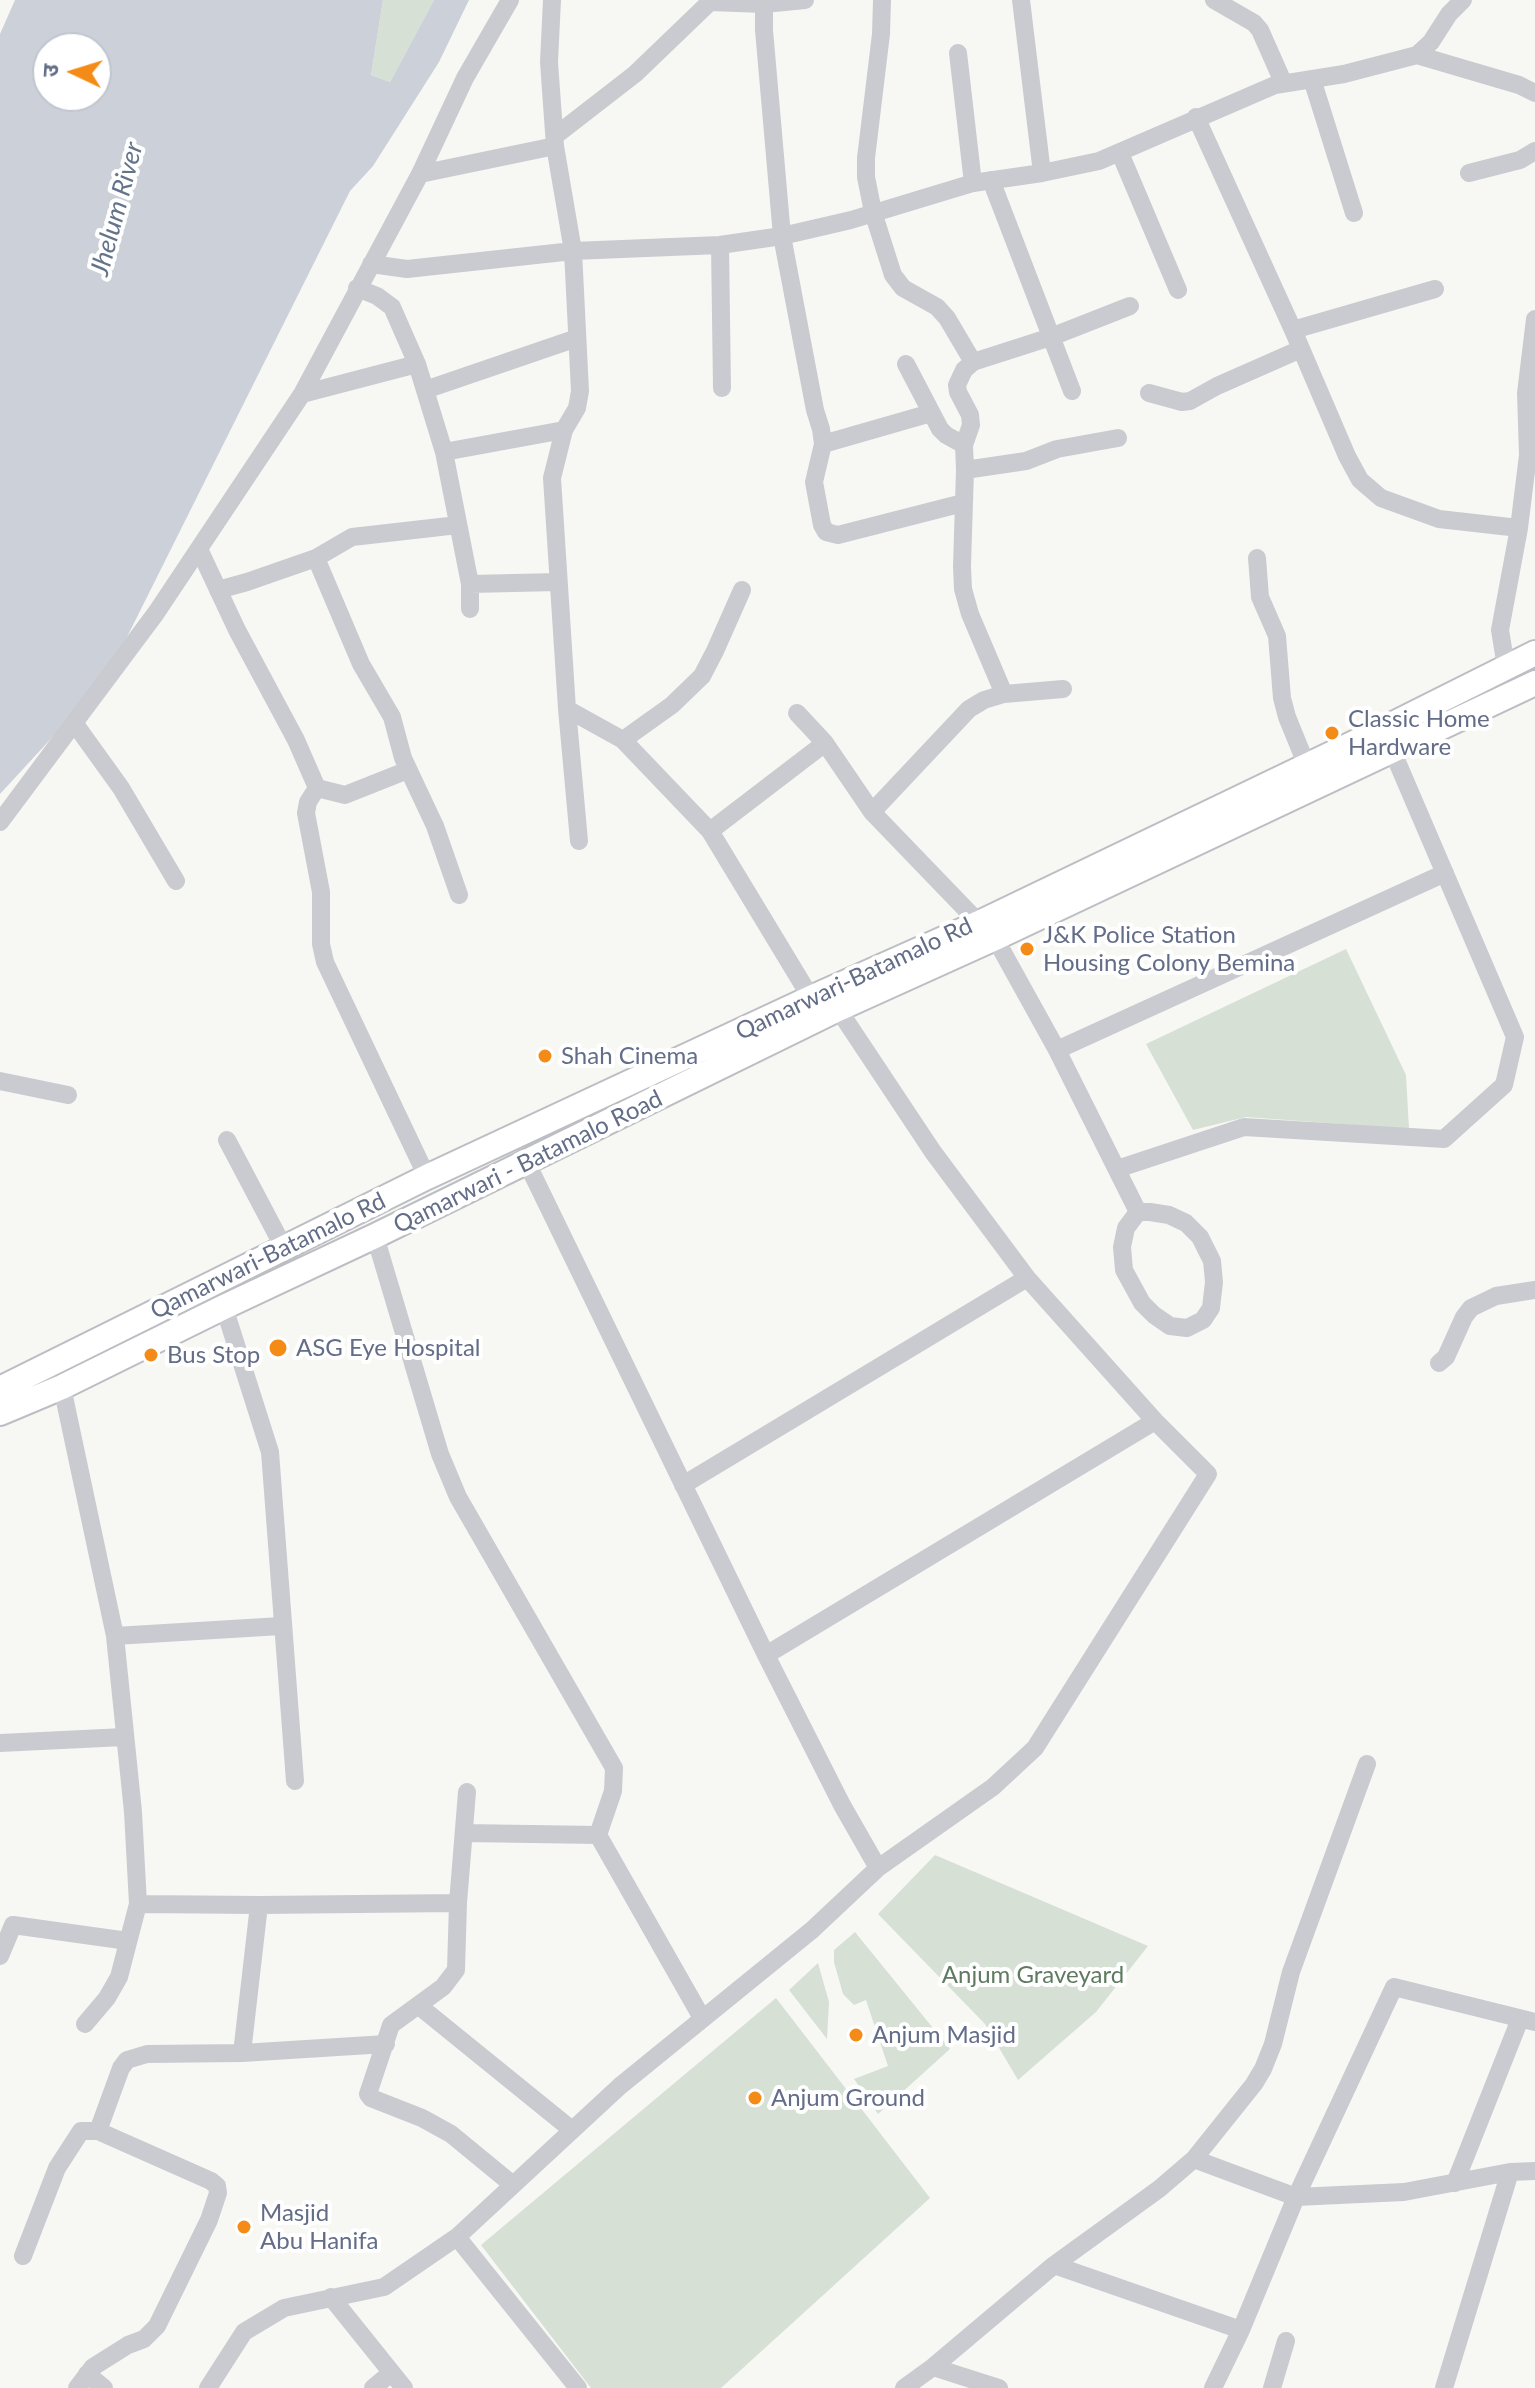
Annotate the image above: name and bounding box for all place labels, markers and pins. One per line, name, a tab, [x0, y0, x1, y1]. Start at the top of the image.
place label: Classic Home Hardware	[1348, 705, 1490, 761]
marker: Classic Home Hardware	[1323, 724, 1341, 742]
place label: J&K Police Station Housing Colony Bemina	[1043, 921, 1295, 977]
marker: J&K Police Station Housing Colony Bemina	[1018, 940, 1036, 958]
place label: Shah Cinema	[561, 1042, 698, 1070]
marker: Shah Cinema	[536, 1047, 554, 1065]
place label: ASG Eye Hospital	[296, 1334, 480, 1362]
marker: ASG Eye Hospital	[267, 1337, 289, 1359]
place label: Bus Stop	[167, 1341, 260, 1369]
marker: Bus Stop	[142, 1346, 160, 1364]
place label: Anjum Masjid	[872, 2021, 1016, 2049]
marker: Anjum Masjid	[847, 2026, 865, 2044]
place label: Anjum Ground	[771, 2084, 925, 2112]
marker: Anjum Ground	[746, 2089, 764, 2107]
place label: Masjid Abu Hanifa	[260, 2199, 378, 2255]
marker: Masjid Abu Hanifa	[235, 2218, 253, 2236]

